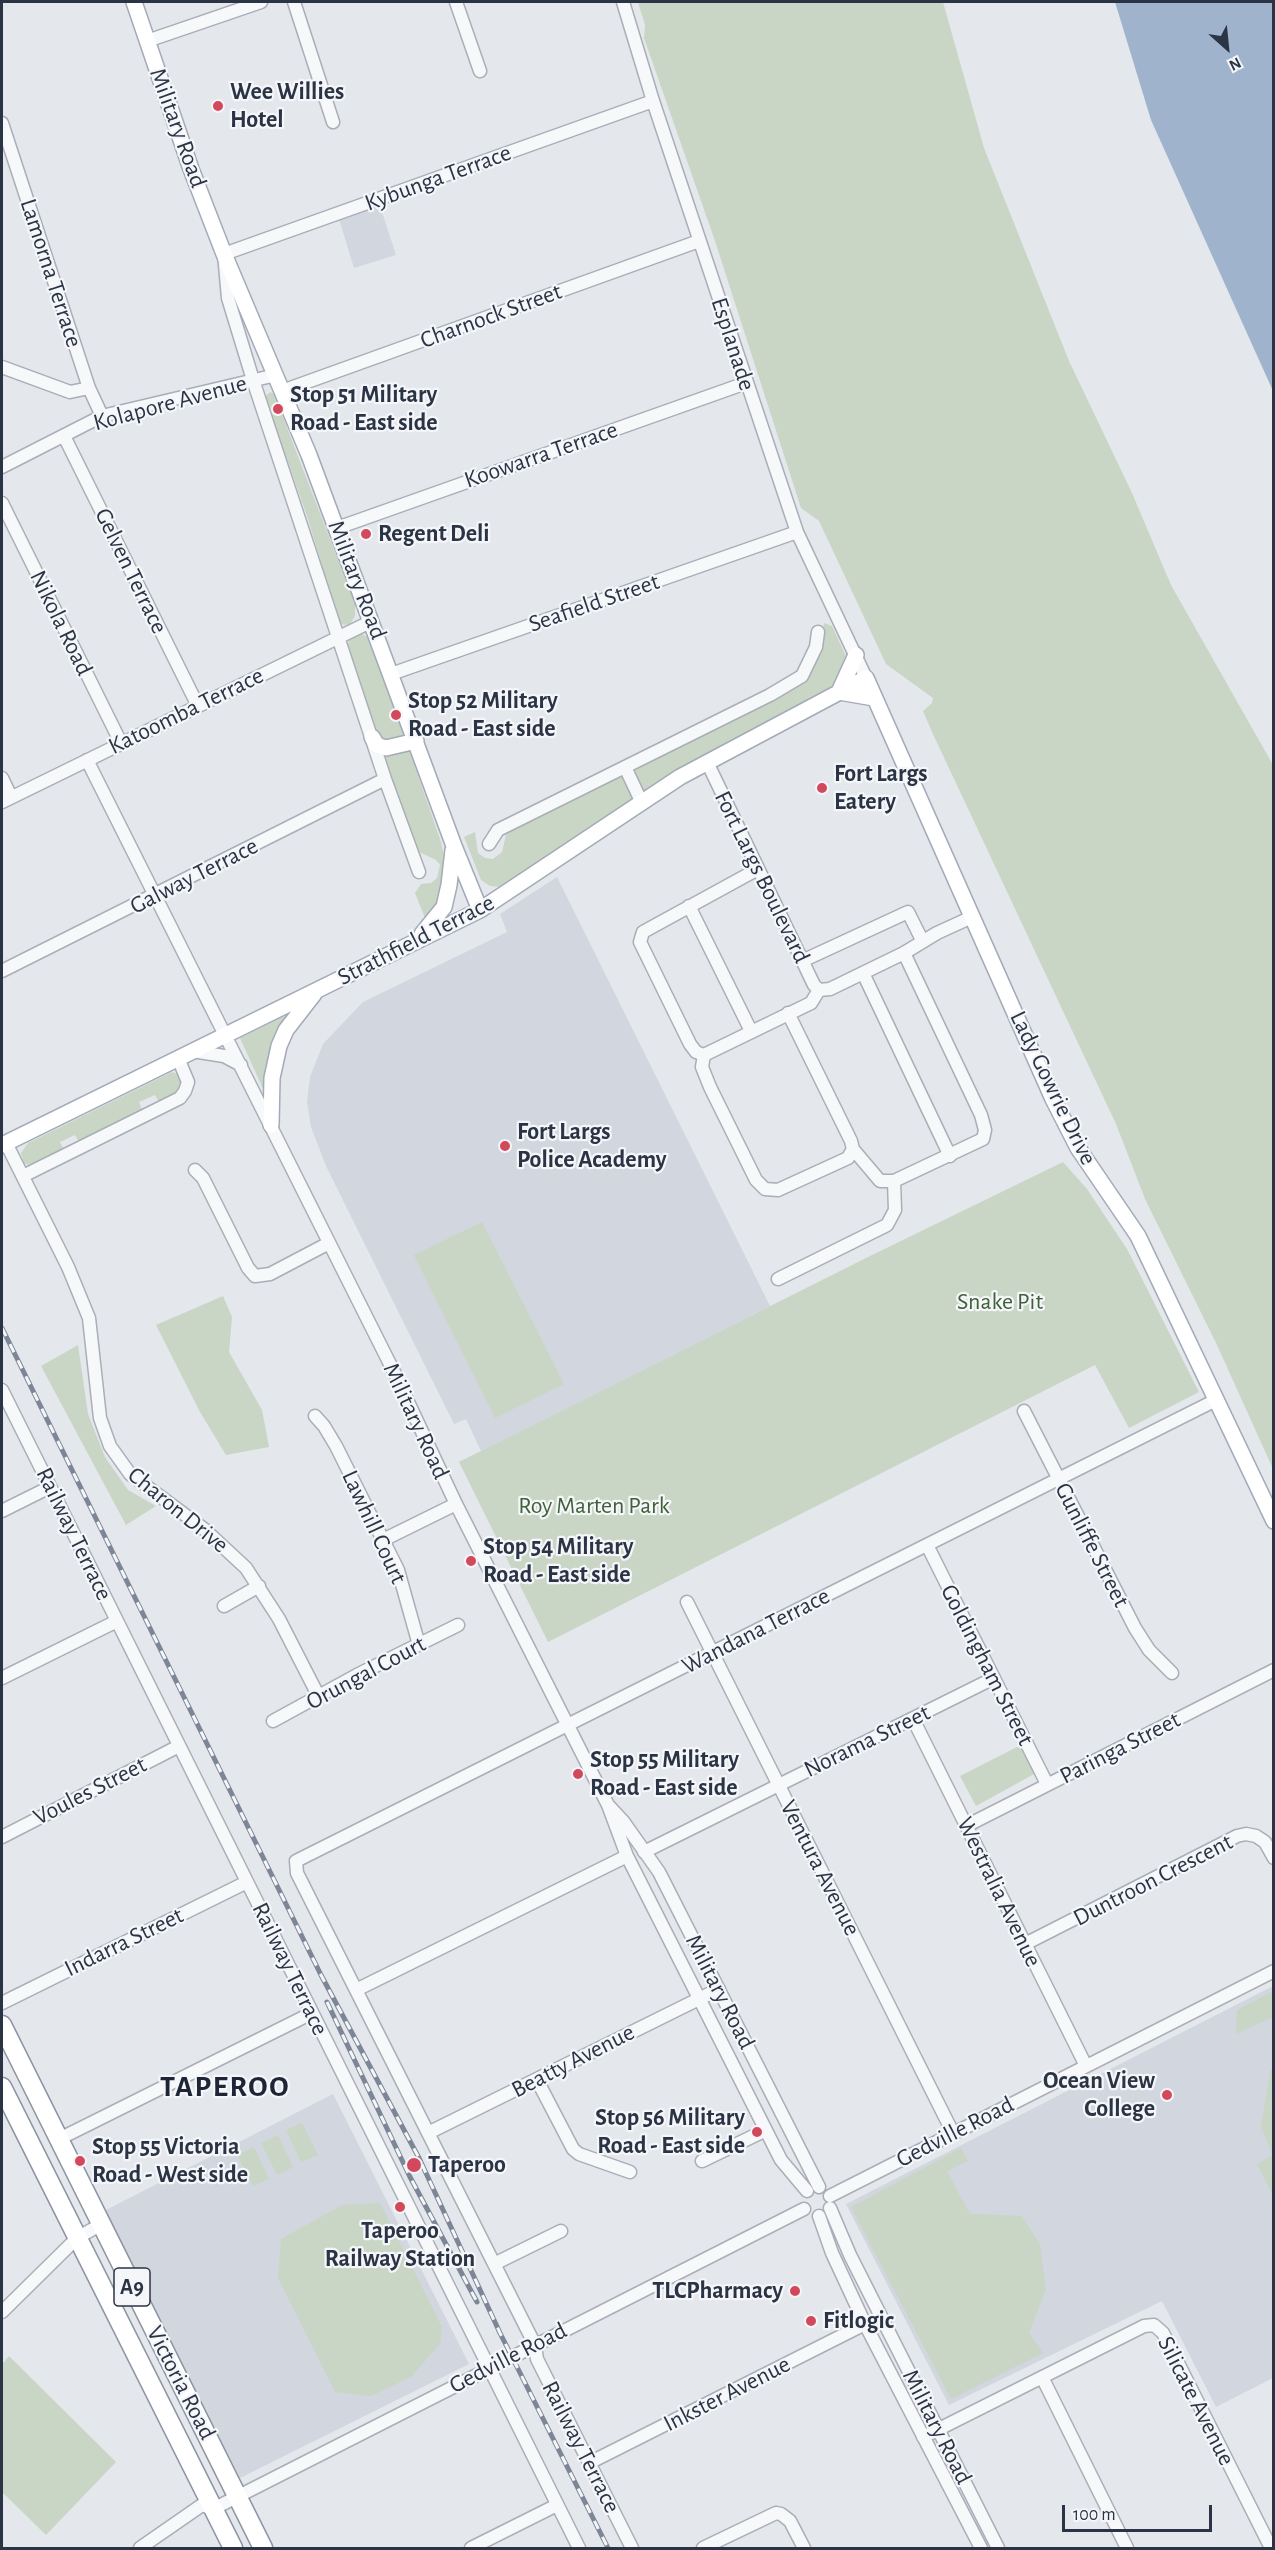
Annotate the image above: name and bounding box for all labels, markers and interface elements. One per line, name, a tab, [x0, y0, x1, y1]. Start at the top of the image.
north arrow	[1197, 18, 1257, 78]
text: N	[1227, 54, 1244, 74]
street label: Military Road	[143, 64, 213, 192]
place label: Wee Willies Hotel	[230, 78, 344, 134]
marker: Wee Willies Hotel	[211, 99, 225, 113]
street label: Kybunga Terrace	[361, 138, 515, 218]
street label: Lamorna Terrace	[13, 195, 89, 351]
street label: Charnock Street	[416, 277, 566, 355]
street label: Esplanade	[704, 294, 762, 394]
street label: Kolapore Avenue	[90, 369, 250, 437]
place label: Stop 51 Military Road - East side	[290, 381, 438, 437]
marker: Stop 51 Military Road - East side	[271, 402, 285, 416]
street label: Koowarra Terrace	[460, 415, 622, 495]
street label: Gelven Terrace	[88, 504, 174, 638]
street label: Military Road	[321, 517, 393, 643]
place label: Regent Deli	[378, 520, 490, 548]
marker: Regent Deli	[359, 527, 373, 541]
street label: Nikola Road	[23, 566, 99, 680]
street label: Seafield Street	[525, 567, 663, 639]
street label: Katoomba Terrace	[104, 661, 268, 761]
place label: Stop 52 Military Road - East side	[408, 687, 558, 743]
marker: Stop 52 Military Road - East side	[389, 708, 403, 722]
place label: Fort Largs Eatery	[834, 760, 927, 816]
marker: Fort Largs Eatery	[815, 781, 829, 795]
street label: Fort Largs Boulevard	[708, 786, 816, 968]
street label: Galway Terrace	[125, 831, 263, 921]
street label: Strathfield Terrace	[333, 888, 499, 992]
street label: Lady Gowrie Drive	[1003, 1006, 1103, 1170]
place label: Fort Largs Police Academy	[517, 1118, 666, 1174]
marker: Fort Largs Police Academy	[498, 1139, 512, 1153]
park label: Snake Pit	[957, 1288, 1043, 1316]
street label: Military Road	[377, 1358, 455, 1484]
street label: Charon Drive	[122, 1461, 234, 1559]
street label: Railway Terrace	[29, 1463, 119, 1605]
street label: Lawhill Court	[335, 1466, 413, 1588]
street label: Gunliffe Street	[1048, 1478, 1136, 1612]
park label: Roy Marten Park	[518, 1492, 670, 1520]
place label: Stop 54 Military Road - East side	[483, 1533, 634, 1589]
marker: Stop 54 Military Road - East side	[464, 1554, 478, 1568]
street label: Goldingham Street	[934, 1580, 1040, 1750]
street label: Wandana Terrace	[677, 1581, 835, 1681]
street label: Orungal Court	[301, 1630, 431, 1716]
street label: Norama Street	[799, 1698, 935, 1784]
street label: Paringa Street	[1055, 1705, 1185, 1791]
place label: Stop 55 Military Road - East side	[590, 1746, 739, 1802]
street label: Voules Street	[29, 1750, 151, 1832]
marker: Stop 55 Military Road - East side	[571, 1767, 585, 1781]
street label: Ventura Avenue	[774, 1795, 866, 1941]
street label: Westralia Avenue	[950, 1812, 1048, 1972]
street label: Duntroon Crescent	[1069, 1827, 1237, 1933]
street label: Railway Terrace	[245, 1898, 335, 2040]
street label: Indarra Street	[60, 1901, 188, 1983]
street label: Military Road	[679, 1930, 761, 2054]
street label: Beatty Avenue	[507, 2018, 639, 2104]
place label: Ocean View College	[1043, 2067, 1155, 2123]
district label: TAPEROO	[160, 2069, 290, 2105]
marker: Ocean View College	[1160, 2088, 1174, 2102]
street label: Gedville Road	[891, 2090, 1019, 2174]
place label: Stop 56 Military Road - East side	[595, 2104, 745, 2160]
marker: Stop 56 Military Road - East side	[750, 2125, 764, 2139]
place label: Stop 55 Victoria Road - West side	[92, 2133, 248, 2189]
place label: Taperoo	[428, 2151, 506, 2179]
marker: Stop 55 Victoria Road - West side	[73, 2154, 87, 2168]
marker: Taperoo	[405, 2156, 423, 2174]
marker: Taperoo Railway Station	[393, 2200, 407, 2214]
place label: Taperoo Railway Station	[325, 2217, 475, 2273]
road number: A9	[114, 2268, 150, 2306]
place label: TLCPharmacy	[652, 2277, 783, 2305]
marker: TLCPharmacy	[788, 2284, 802, 2298]
place label: Fitlogic	[823, 2307, 894, 2335]
marker: Fitlogic	[804, 2314, 818, 2328]
street label: Gedville Road	[444, 2316, 572, 2400]
street label: Victoria Road	[140, 2321, 222, 2445]
street label: Silicate Avenue	[1151, 2332, 1241, 2470]
street label: Inkster Avenue	[659, 2350, 795, 2438]
street label: Military Road	[896, 2365, 978, 2489]
street label: Railway Terrace	[535, 2376, 627, 2518]
scale bar	[1065, 2493, 1215, 2531]
text: 100 m	[1073, 2506, 1116, 2524]

